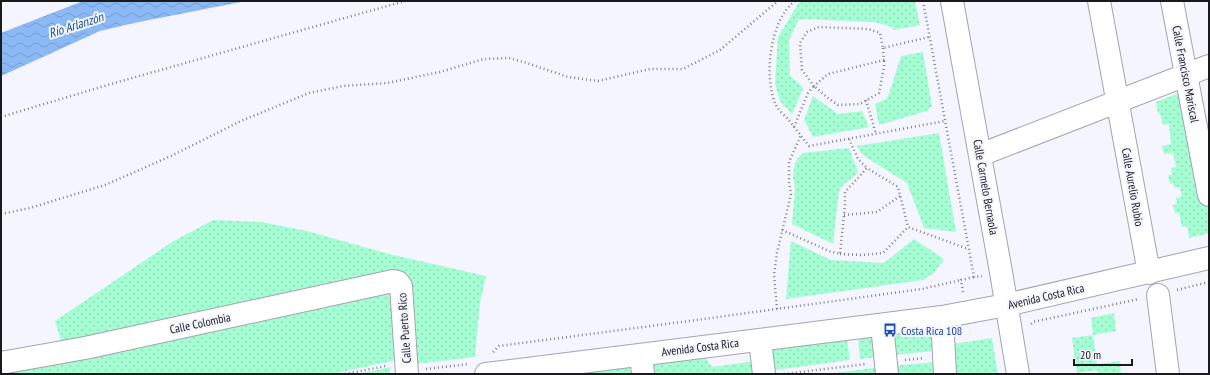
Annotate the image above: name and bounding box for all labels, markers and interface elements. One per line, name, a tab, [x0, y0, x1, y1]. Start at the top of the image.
water label: Río Arlanzón	[46, 8, 107, 42]
street label: Calle Francisco Mariscal	[1169, 24, 1203, 124]
street label: Calle Carmelo Bernaola	[970, 138, 1002, 236]
street label: Calle Aurelio Rubio	[1119, 147, 1147, 227]
street label: Avenida Costa Rica	[1006, 280, 1086, 312]
street label: Calle Puerto Rico	[394, 292, 414, 364]
street label: Calle Colombia	[168, 309, 232, 337]
bus stop icon: Costa Rica 108	[882, 322, 898, 338]
place label: Costa Rica 108	[901, 323, 962, 338]
street label: Avenida Costa Rica	[660, 335, 740, 359]
scale bar	[1074, 341, 1132, 367]
text: 20 m	[1080, 347, 1101, 362]

